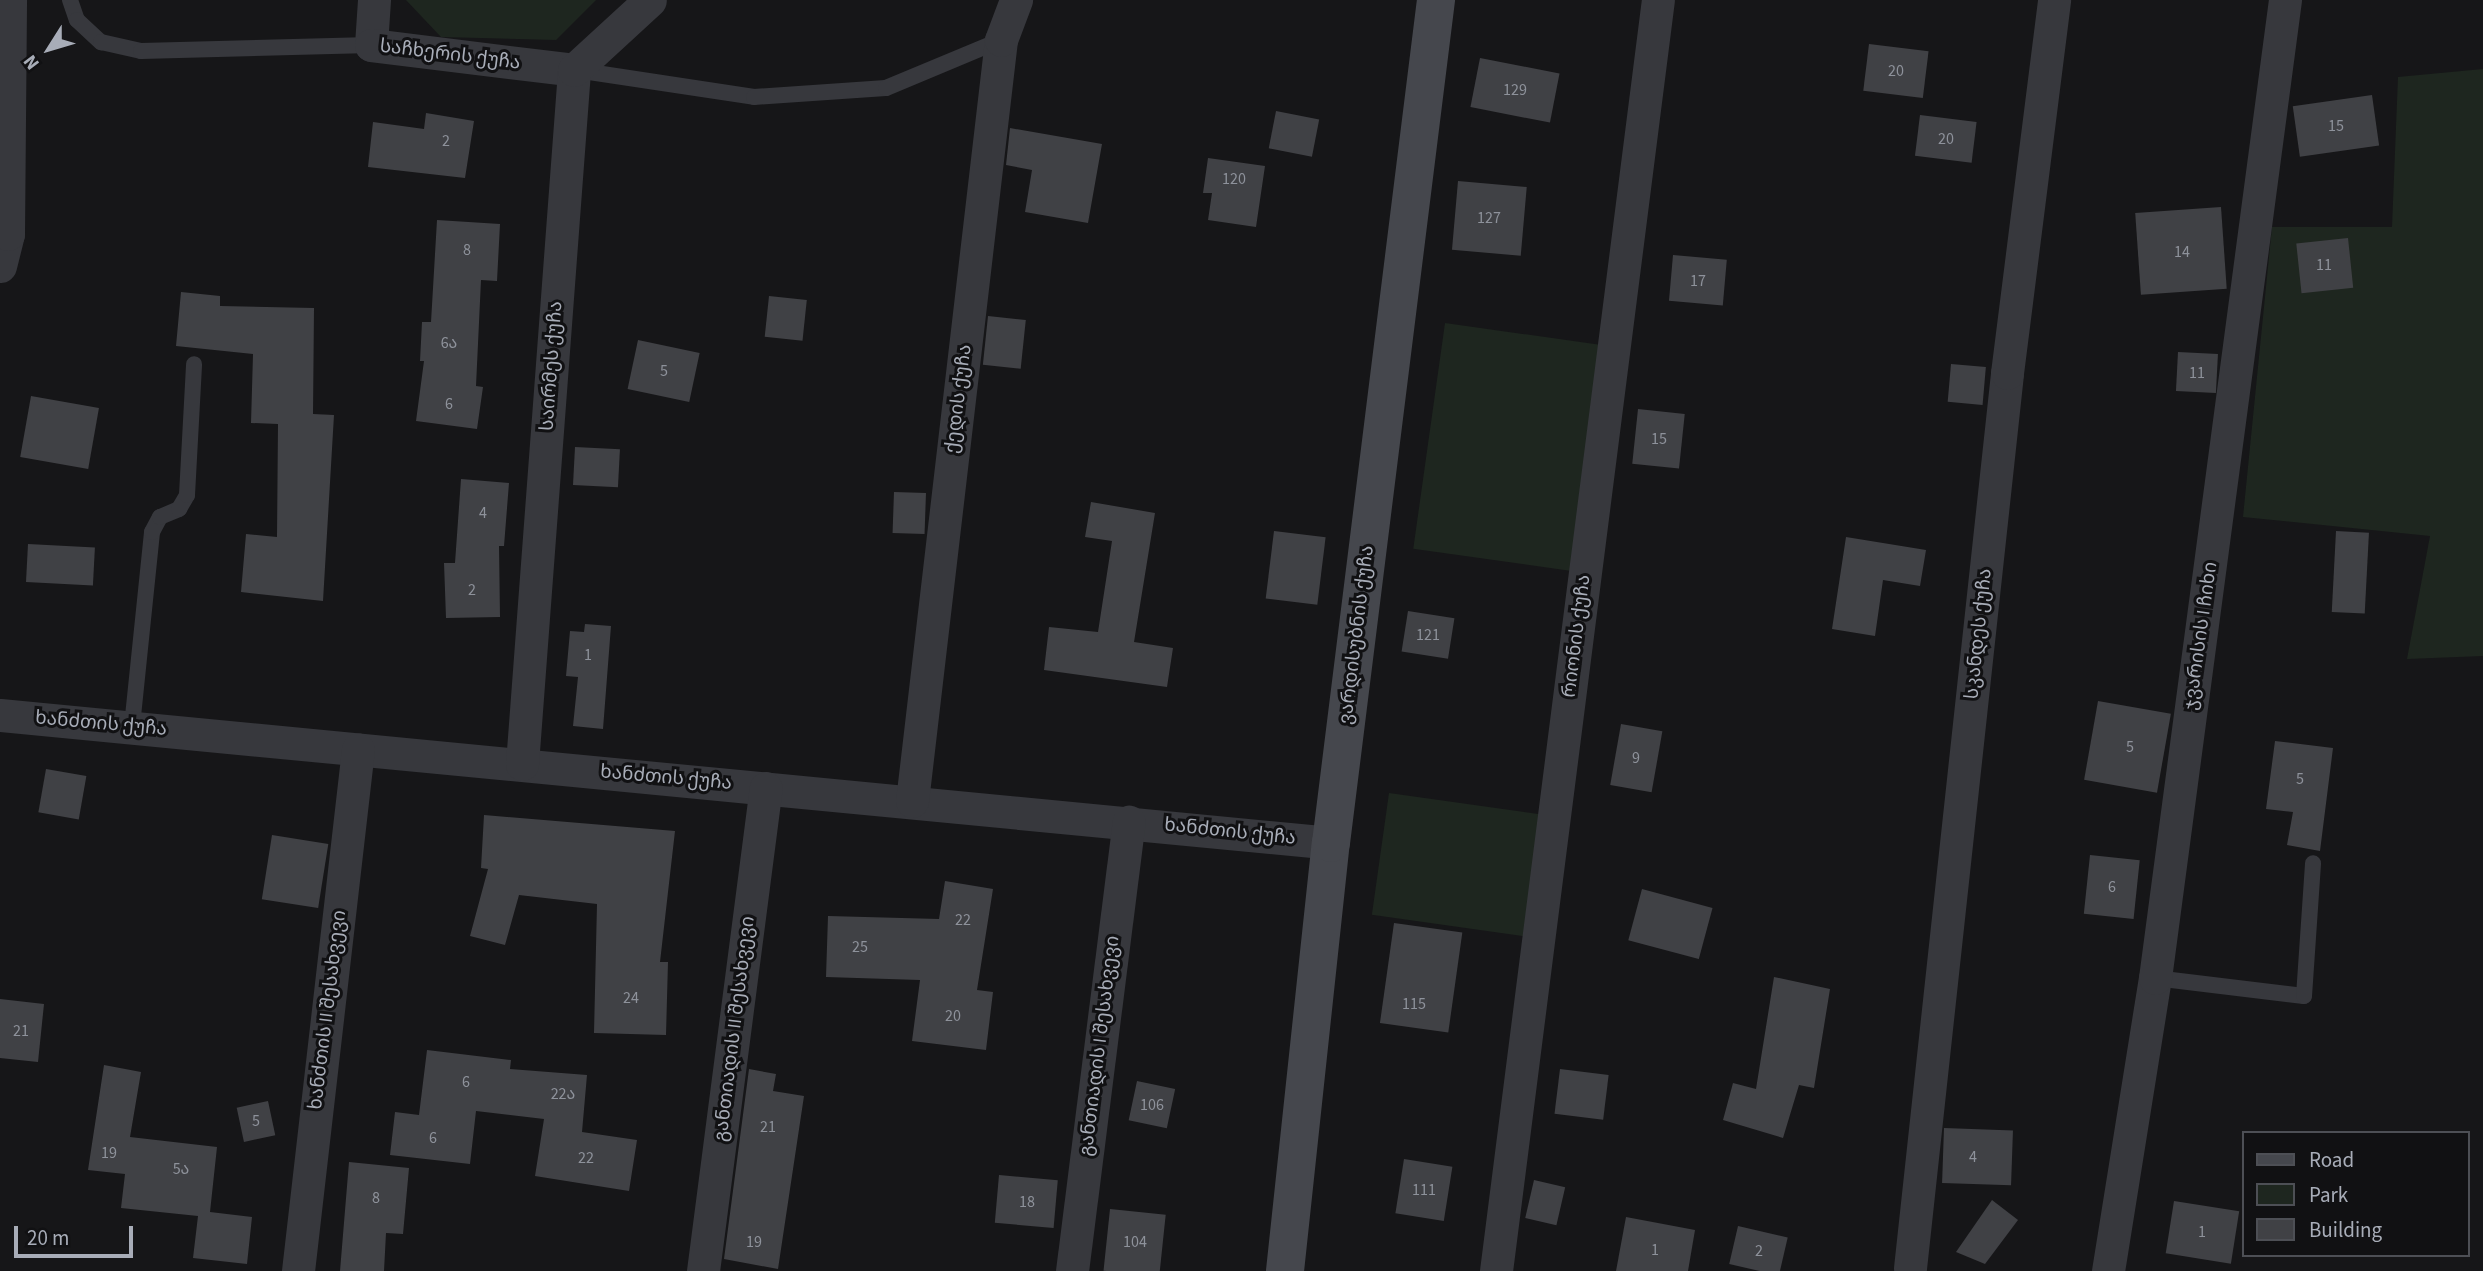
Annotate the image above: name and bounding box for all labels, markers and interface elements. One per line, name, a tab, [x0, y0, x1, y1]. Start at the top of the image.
north arrow	[14, 14, 84, 84]
street label: საჩხერის ქუჩა	[378, 35, 522, 75]
text: N	[17, 49, 46, 75]
house number: 20	[1888, 61, 1904, 81]
house number: 129	[1503, 80, 1527, 100]
house number: 15	[2328, 116, 2344, 136]
house number: 20	[1938, 129, 1954, 149]
house number: 2	[442, 131, 450, 151]
house number: 120	[1222, 169, 1246, 189]
house number: 127	[1477, 208, 1501, 228]
house number: 8	[463, 240, 471, 260]
house number: 14	[2174, 242, 2190, 262]
house number: 11	[2316, 255, 2332, 275]
house number: 17	[1690, 271, 1706, 291]
street label: საირმეს ქუჩა	[536, 300, 568, 432]
house number: 6ა	[441, 333, 457, 353]
street label: ქედის ქუჩა	[941, 343, 977, 455]
house number: 5	[660, 361, 668, 381]
house number: 11	[2189, 363, 2205, 383]
house number: 6	[445, 394, 453, 414]
house number: 15	[1651, 429, 1667, 449]
house number: 4	[479, 503, 487, 523]
street label: ვარდისუბნის ქუჩა	[1335, 544, 1379, 726]
street label: ჯვარისის I ჩიხი	[2179, 560, 2223, 712]
street label: სკანდეს ქუჩა	[1961, 567, 1997, 701]
street label: რიონის ქუჩა	[1558, 573, 1596, 699]
house number: 2	[468, 580, 476, 600]
house number: 121	[1416, 625, 1440, 645]
house number: 1	[584, 645, 592, 665]
street label: ხანძთის ქუჩა	[34, 707, 168, 741]
house number: 5	[2126, 737, 2134, 757]
house number: 9	[1632, 748, 1640, 768]
street label: ხანძთის ქუჩა	[599, 761, 733, 795]
house number: 5	[2296, 769, 2304, 789]
street label: ხანძთის ქუჩა	[1163, 814, 1297, 850]
house number: 6	[2108, 877, 2116, 897]
street label: ხანძთის II შესახვევი	[304, 909, 352, 1111]
house number: 22	[955, 910, 971, 930]
street label: განთიადის II შესახვევი	[710, 915, 760, 1143]
street label: განთიადის I შესახვევი	[1075, 934, 1125, 1158]
house number: 25	[852, 937, 868, 957]
house number: 24	[623, 988, 639, 1008]
house number: 115	[1402, 994, 1426, 1014]
house number: 20	[945, 1006, 961, 1026]
house number: 21	[13, 1021, 29, 1041]
house number: 6	[462, 1072, 470, 1092]
house number: 22ა	[551, 1084, 575, 1104]
house number: 106	[1140, 1095, 1164, 1115]
house number: 5	[252, 1111, 260, 1131]
house number: 21	[760, 1117, 776, 1137]
house number: 6	[429, 1128, 437, 1148]
legend	[2242, 1131, 2469, 1257]
house number: 19	[101, 1143, 117, 1163]
text: Road	[2309, 1145, 2354, 1175]
house number: 4	[1969, 1147, 1977, 1167]
house number: 22	[578, 1148, 594, 1168]
house number: 5ა	[173, 1159, 189, 1179]
house number: 111	[1412, 1180, 1436, 1200]
text: Park	[2309, 1180, 2348, 1210]
house number: 8	[372, 1188, 380, 1208]
house number: 18	[1019, 1192, 1035, 1212]
scale bar	[18, 1212, 136, 1256]
text: Building	[2309, 1215, 2382, 1245]
house number: 1	[2198, 1222, 2206, 1242]
text: 20 m	[27, 1223, 69, 1253]
house number: 19	[746, 1232, 762, 1252]
house number: 104	[1123, 1232, 1147, 1252]
house number: 1	[1651, 1240, 1659, 1260]
house number: 2	[1755, 1241, 1763, 1261]

